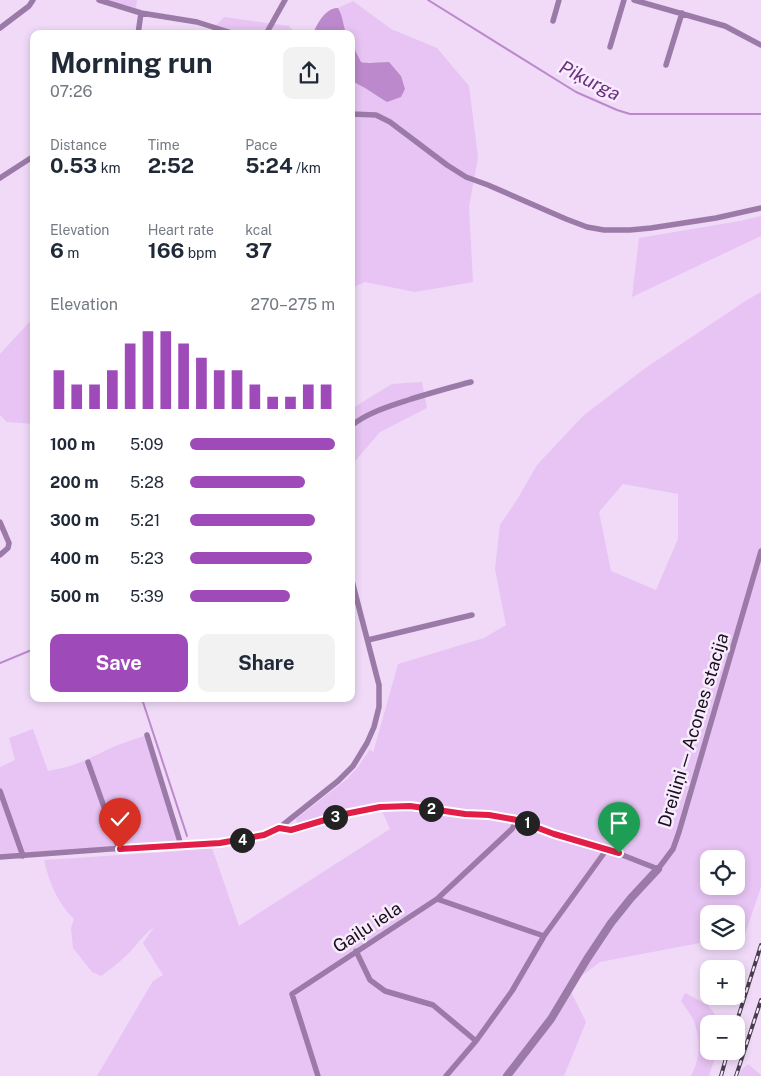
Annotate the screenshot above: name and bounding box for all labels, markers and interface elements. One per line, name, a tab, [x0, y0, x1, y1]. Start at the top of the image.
text: Morning run	[50, 46, 213, 79]
button: share	[283, 47, 335, 99]
water label: Piķurga	[556, 55, 624, 105]
text: 07:26	[50, 82, 93, 101]
text: Distance	[50, 137, 107, 153]
text: Time	[148, 137, 180, 153]
text: Pace	[245, 137, 277, 153]
text: 0.53	[50, 153, 97, 178]
text: 2:52	[148, 153, 194, 178]
text: 5:24	[245, 153, 293, 178]
text: km	[97, 160, 121, 176]
text: /km	[293, 160, 321, 176]
text: Elevation	[50, 222, 109, 238]
text: Heart rate	[148, 222, 214, 238]
text: kcal	[245, 222, 272, 238]
text: 6	[50, 238, 64, 263]
text: 166	[148, 238, 184, 263]
text: 37	[245, 238, 272, 263]
text: m	[64, 245, 79, 261]
text: bpm	[184, 245, 217, 261]
text: Elevation	[50, 295, 118, 314]
text: 270–275 m	[250, 295, 335, 314]
text: 100 m	[50, 435, 95, 454]
text: 5:09	[130, 435, 164, 454]
text: 200 m	[50, 473, 99, 492]
text: 5:28	[130, 473, 164, 492]
text: 300 m	[50, 511, 99, 530]
text: 5:21	[130, 511, 160, 530]
text: 400 m	[50, 549, 99, 568]
text: 5:23	[130, 549, 164, 568]
text: 500 m	[50, 587, 99, 606]
text: 5:39	[130, 587, 164, 606]
street label: Dreiliņi — Acones stacija	[653, 630, 733, 830]
button: Save	[50, 634, 188, 692]
button: Share	[198, 634, 335, 692]
pin: 2	[418, 796, 444, 822]
pin	[99, 798, 141, 849]
text: 2	[427, 801, 436, 817]
pin	[598, 802, 640, 853]
pin: 3	[322, 804, 348, 830]
icon: check	[106, 805, 134, 833]
text: 3	[331, 809, 340, 825]
icon: arrive	[605, 809, 633, 837]
pin: 1	[514, 810, 540, 836]
text: 1	[525, 815, 531, 831]
pin: 4	[230, 828, 254, 852]
text: 4	[238, 832, 247, 848]
map controls	[700, 850, 745, 1060]
button: locate	[700, 850, 745, 895]
street label: Gaiļu iela	[329, 897, 405, 957]
button: layers	[700, 905, 745, 950]
button: +	[700, 960, 745, 1005]
button: −	[700, 1015, 745, 1060]

